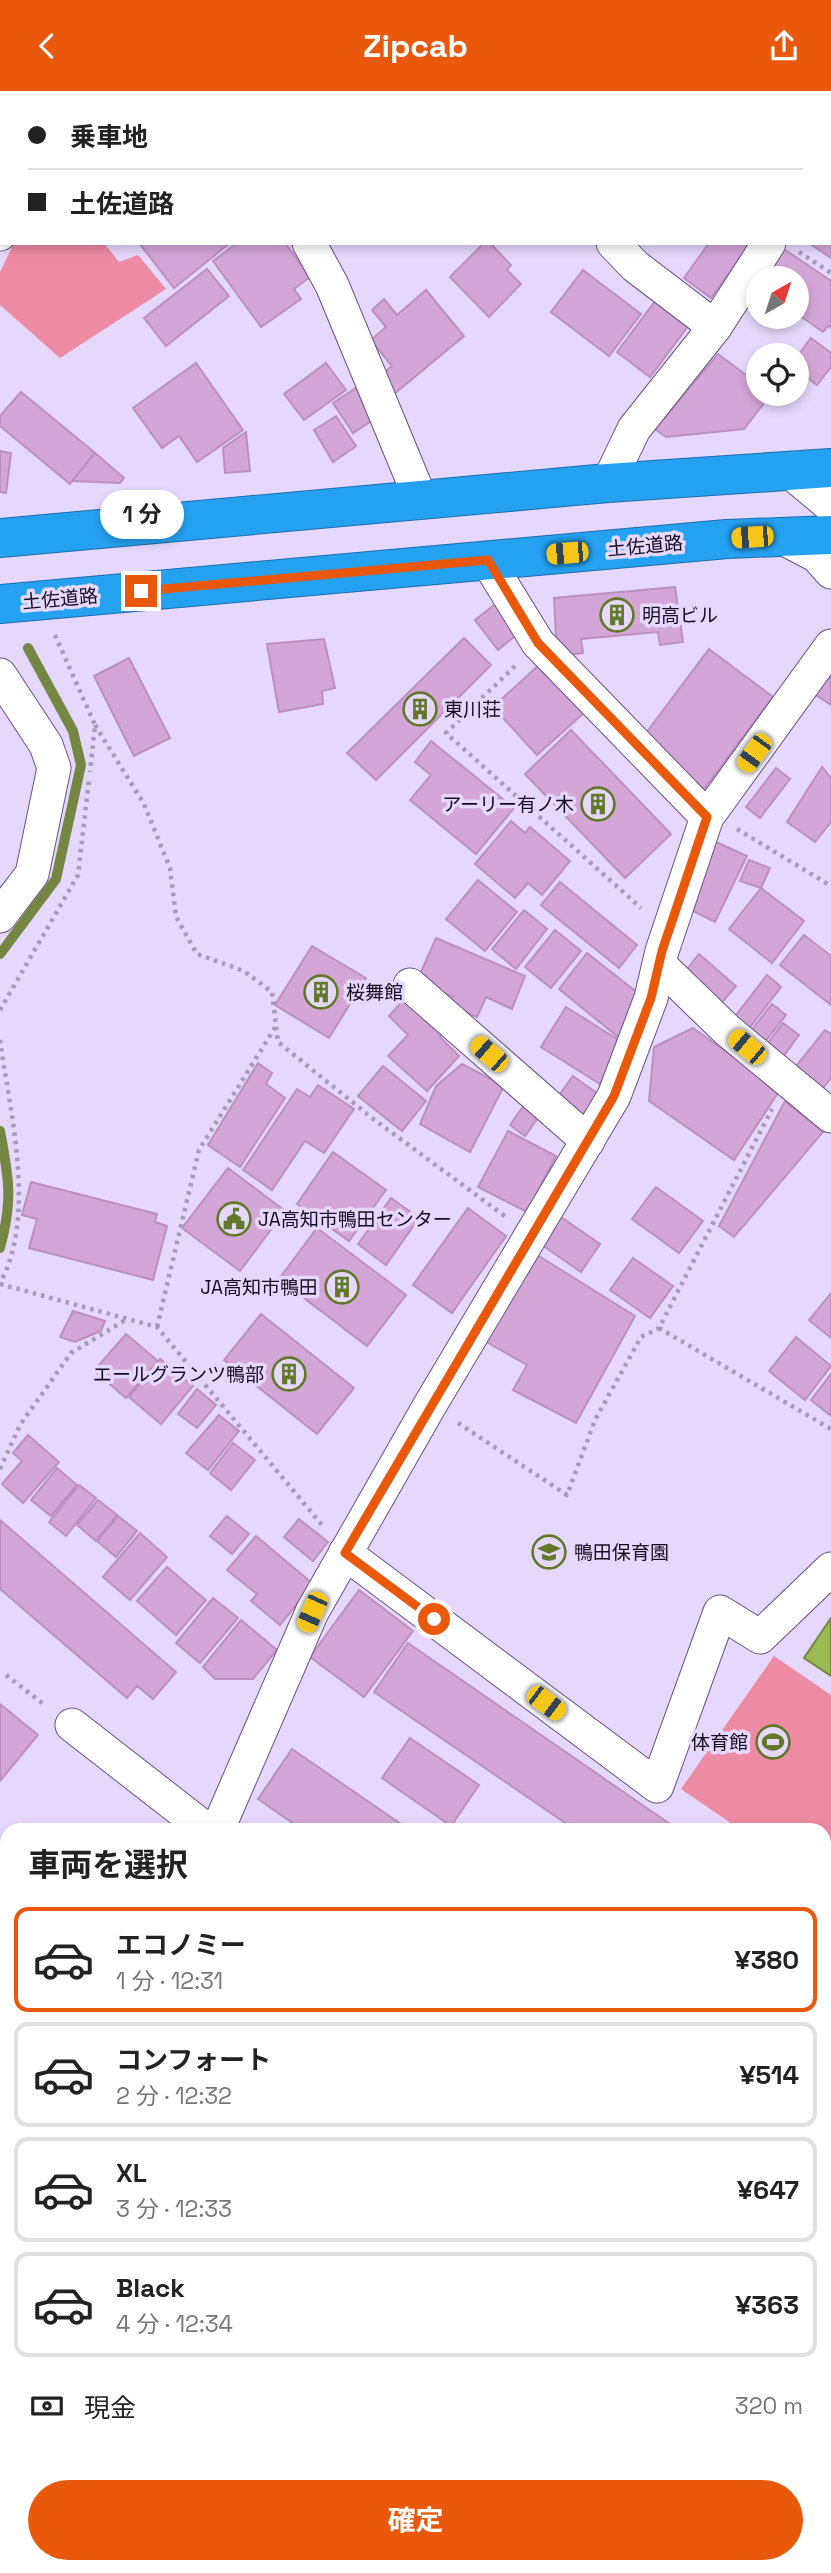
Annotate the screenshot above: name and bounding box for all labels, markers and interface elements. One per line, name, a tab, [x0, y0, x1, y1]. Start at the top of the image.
text: Zipcab	[363, 26, 468, 66]
icon: back	[28, 27, 66, 65]
icon: share	[765, 27, 803, 65]
text: 乗車地	[70, 120, 148, 154]
text: 土佐道路	[70, 187, 174, 221]
north arrow	[746, 266, 808, 329]
map controls	[746, 266, 809, 406]
button: locate	[746, 343, 809, 406]
callout: 1 分	[99, 489, 183, 539]
text: 1 分	[122, 499, 162, 529]
car	[731, 525, 774, 549]
street label: 土佐道路	[606, 530, 684, 562]
car	[546, 541, 589, 565]
route end	[125, 575, 157, 607]
street label: 土佐道路	[21, 583, 99, 615]
building icon: 明高ビル	[598, 596, 636, 634]
place label: 明高ビル	[642, 603, 718, 628]
building icon: 東川荘	[401, 690, 439, 728]
place label: 東川荘	[444, 697, 501, 722]
car	[734, 730, 775, 776]
building icon: アーリー有ノ木	[579, 785, 617, 823]
place label: アーリー有ノ木	[442, 792, 574, 817]
building icon: 桜舞館	[302, 973, 340, 1011]
place label: 桜舞館	[346, 980, 403, 1005]
car	[725, 1025, 770, 1069]
car	[467, 1032, 512, 1076]
public building icon: JA高知市鴨田センター	[215, 1200, 253, 1238]
place label: JA高知市鴨田センター	[258, 1207, 452, 1232]
building icon: JA高知市鴨田	[323, 1268, 361, 1306]
place label: JA高知市鴨田	[200, 1275, 318, 1300]
building icon: エールグランツ鴨部	[270, 1355, 308, 1393]
place label: エールグランツ鴨部	[93, 1362, 264, 1387]
school or university icon: 鴨田保育園	[530, 1533, 568, 1571]
place label: 鴨田保育園	[574, 1540, 669, 1565]
car	[294, 1589, 331, 1635]
route start	[418, 1603, 450, 1635]
car	[523, 1682, 570, 1724]
sports icon: 体育館	[754, 1723, 792, 1761]
place label: 体育館	[691, 1730, 748, 1755]
text: 車両を選択	[28, 1845, 188, 1885]
icon: car	[32, 1928, 95, 1991]
text: エコノミー	[116, 1928, 246, 1962]
text: ¥380	[735, 1943, 799, 1977]
text: 1 分 · 12:31	[116, 1966, 223, 1996]
icon: car	[32, 2043, 95, 2106]
text: コンフォート	[116, 2043, 271, 2077]
text: ¥514	[739, 2058, 799, 2092]
text: 2 分 · 12:32	[116, 2081, 232, 2111]
text: XL	[116, 2156, 147, 2190]
icon: car	[32, 2158, 95, 2221]
text: ¥647	[737, 2173, 799, 2207]
text: 3 分 · 12:33	[116, 2194, 232, 2224]
text: Black	[116, 2271, 185, 2305]
icon: car	[32, 2273, 95, 2336]
text: ¥363	[735, 2288, 799, 2322]
text: 4 分 · 12:34	[116, 2309, 233, 2339]
icon: cash	[28, 2387, 66, 2425]
text: 現金	[84, 2391, 136, 2425]
text: 320 m	[735, 2391, 803, 2421]
button: 確定	[28, 2480, 803, 2560]

